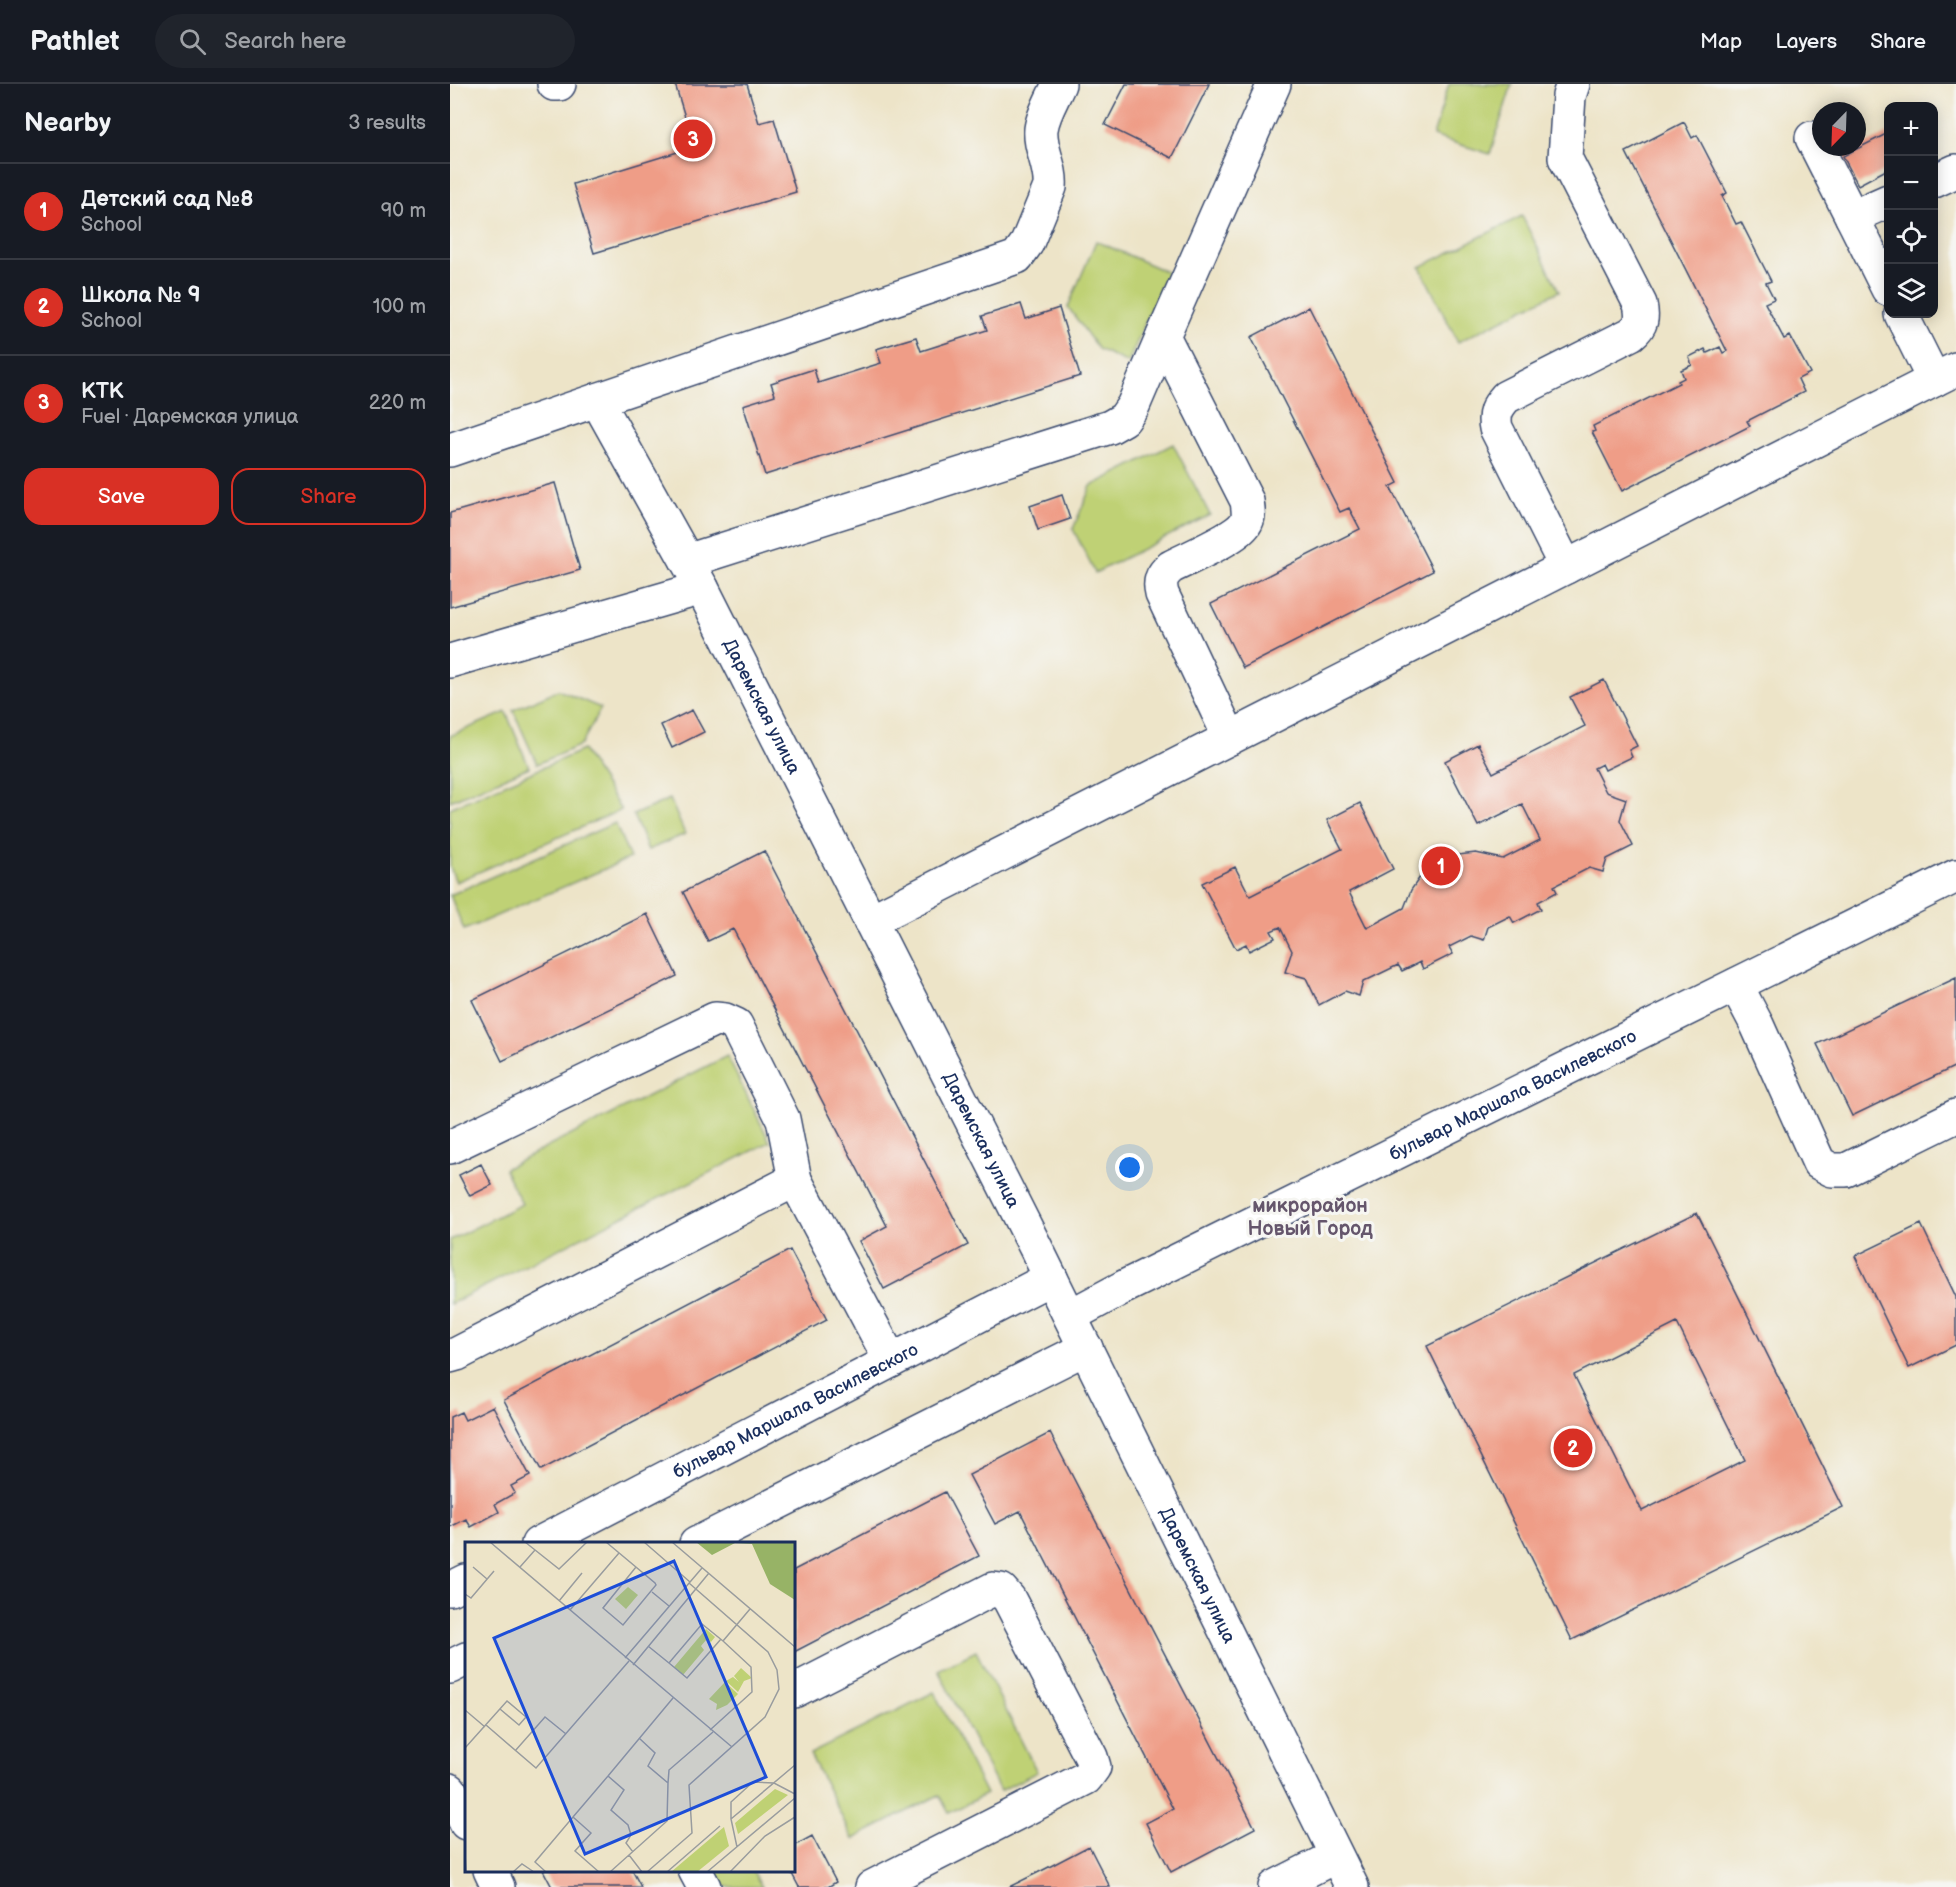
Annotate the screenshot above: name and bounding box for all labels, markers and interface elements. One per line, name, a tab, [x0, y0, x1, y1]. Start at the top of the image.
search box	[155, 14, 575, 68]
text: Pathlet	[30, 25, 119, 58]
icon: search	[176, 25, 209, 58]
text: Search here	[224, 28, 346, 55]
text: Map	[1700, 29, 1742, 54]
text: Layers	[1775, 29, 1837, 54]
text: Share	[1870, 29, 1926, 54]
north arrow	[1812, 102, 1866, 156]
map controls	[1884, 102, 1938, 318]
button: +	[1884, 102, 1938, 156]
text: Nearby	[24, 108, 111, 139]
text: 3 results	[348, 111, 426, 135]
pin: 3	[674, 116, 712, 162]
button: −	[1884, 156, 1938, 210]
text: Детский сад №8	[81, 186, 254, 213]
text: 1	[39, 199, 48, 223]
text: 90 m	[381, 199, 426, 223]
button: locate	[1884, 210, 1938, 264]
text: School	[81, 213, 142, 237]
button: layers	[1884, 264, 1938, 318]
text: Школа № 9	[81, 282, 201, 309]
text: 2	[38, 295, 49, 319]
text: 100 m	[373, 295, 426, 319]
text: School	[81, 309, 142, 333]
text: КТК	[81, 378, 124, 405]
text: 3	[38, 391, 49, 415]
text: 220 m	[369, 391, 426, 415]
text: Fuel · Даремская улица	[81, 405, 299, 429]
button: Save	[24, 468, 219, 525]
button: Share	[231, 468, 426, 525]
street label: Даремская улица	[718, 635, 805, 778]
pin: 1	[1422, 844, 1460, 888]
street label: бульвар Маршала Василевского	[1386, 1026, 1640, 1165]
street label: Даремская улица	[938, 1069, 1024, 1212]
your location	[1115, 1153, 1144, 1182]
district label: микрорайон Новый Город	[1247, 1194, 1373, 1241]
street label: бульвар Маршала Василевского	[670, 1339, 922, 1483]
pin: 2	[1554, 1426, 1592, 1470]
street label: Даремская улица	[1155, 1504, 1240, 1647]
inset map	[465, 1542, 795, 1872]

